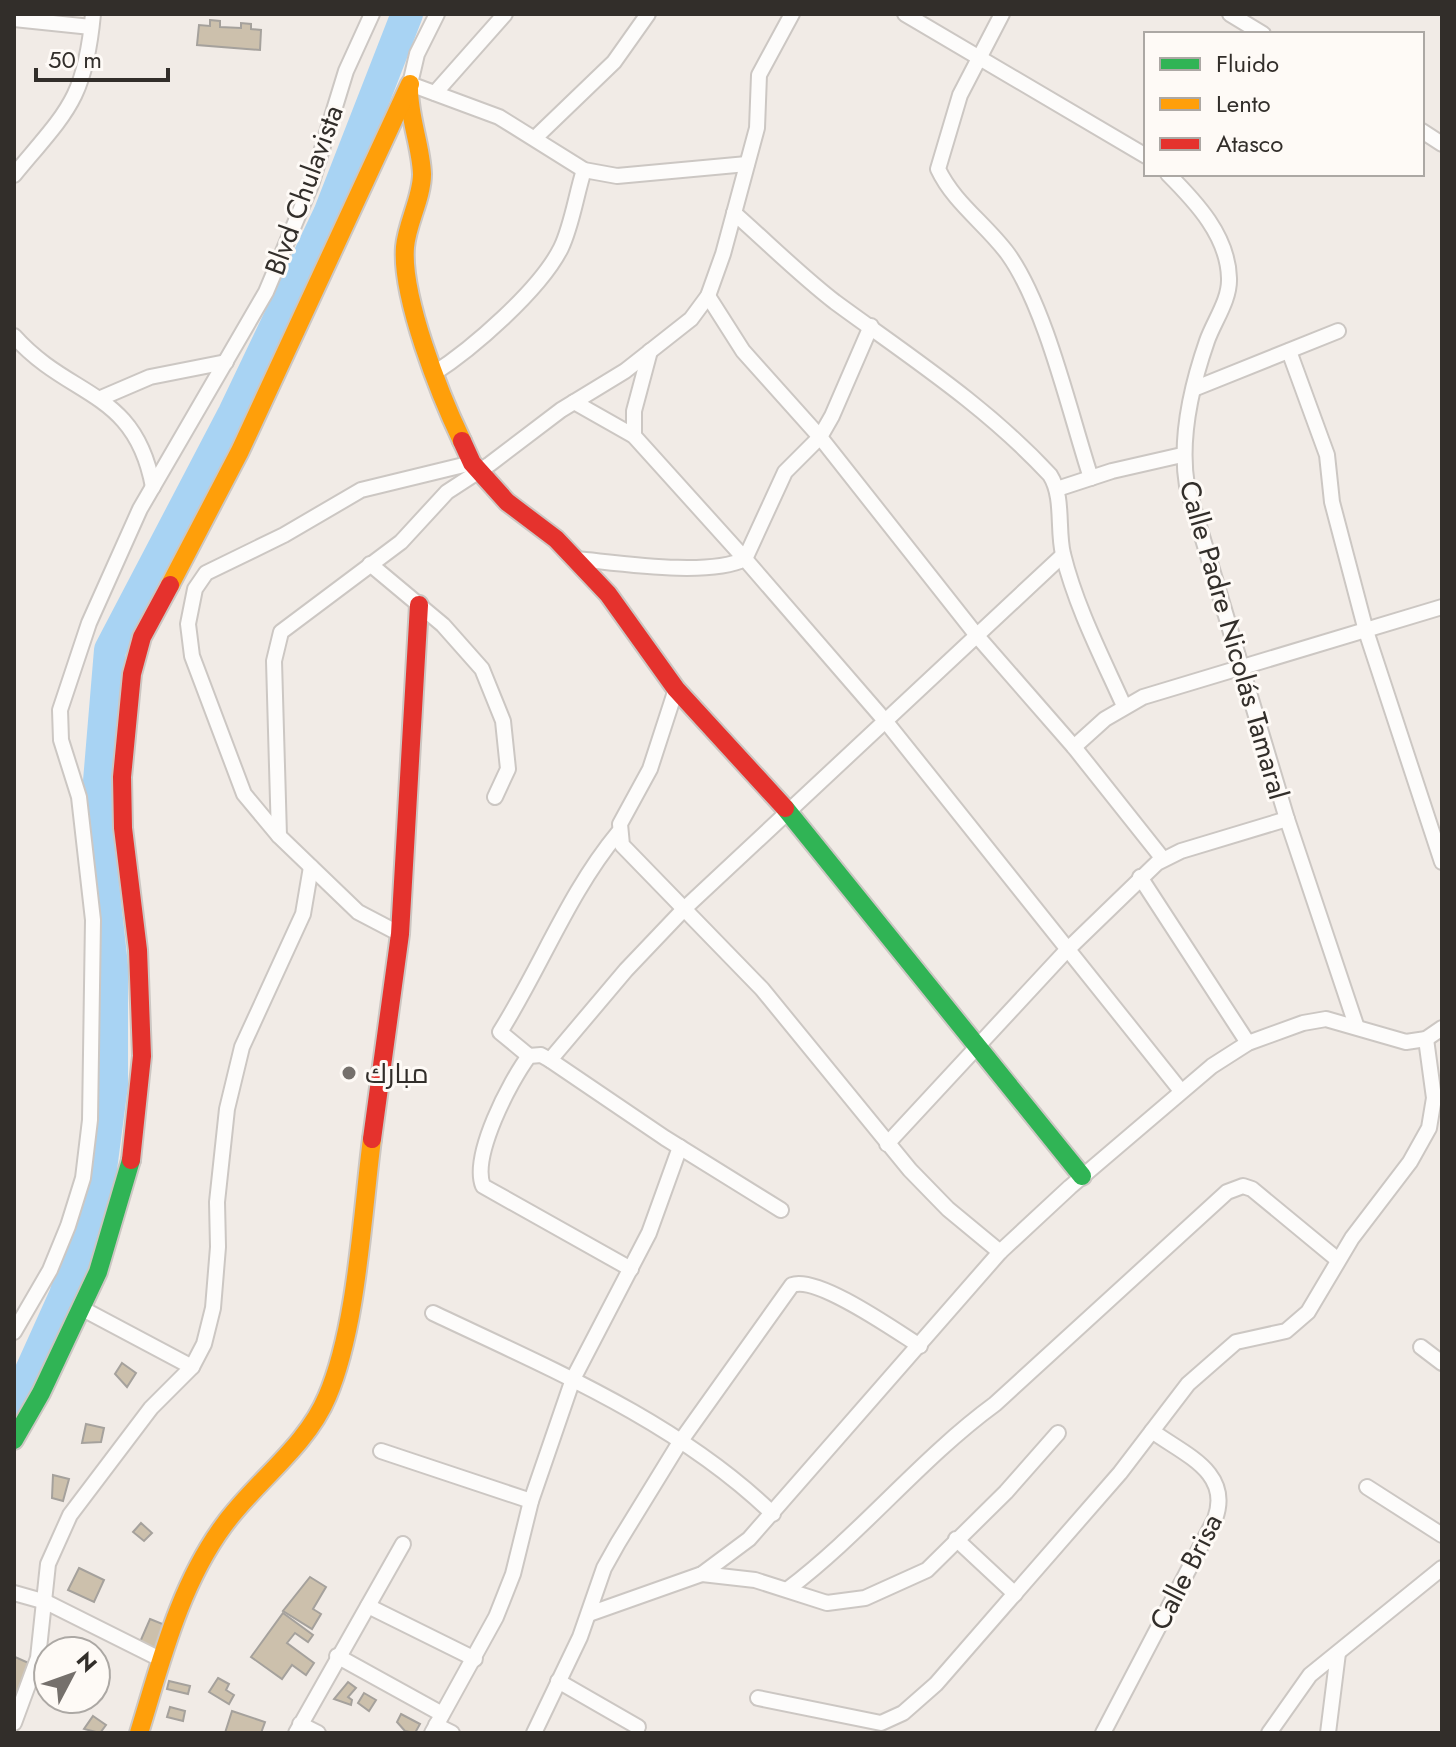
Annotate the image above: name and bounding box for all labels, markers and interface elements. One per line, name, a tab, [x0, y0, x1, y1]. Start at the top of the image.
scale bar	[36, 32, 168, 82]
legend	[1144, 32, 1424, 176]
text: 50 m	[48, 42, 102, 77]
text: Fluido	[1216, 46, 1279, 81]
text: Lento	[1216, 86, 1271, 121]
street label: Blvd Chulavista	[254, 99, 354, 281]
text: Atasco	[1216, 126, 1283, 161]
street label: Calle Padre Nicolás Tamaral	[1169, 476, 1299, 804]
place label: مبارك	[365, 1053, 429, 1094]
marker: مبارك	[340, 1064, 358, 1082]
street label: Calle Brisa	[1139, 1507, 1233, 1637]
north arrow	[32, 1635, 112, 1715]
text: N	[69, 1645, 105, 1679]

